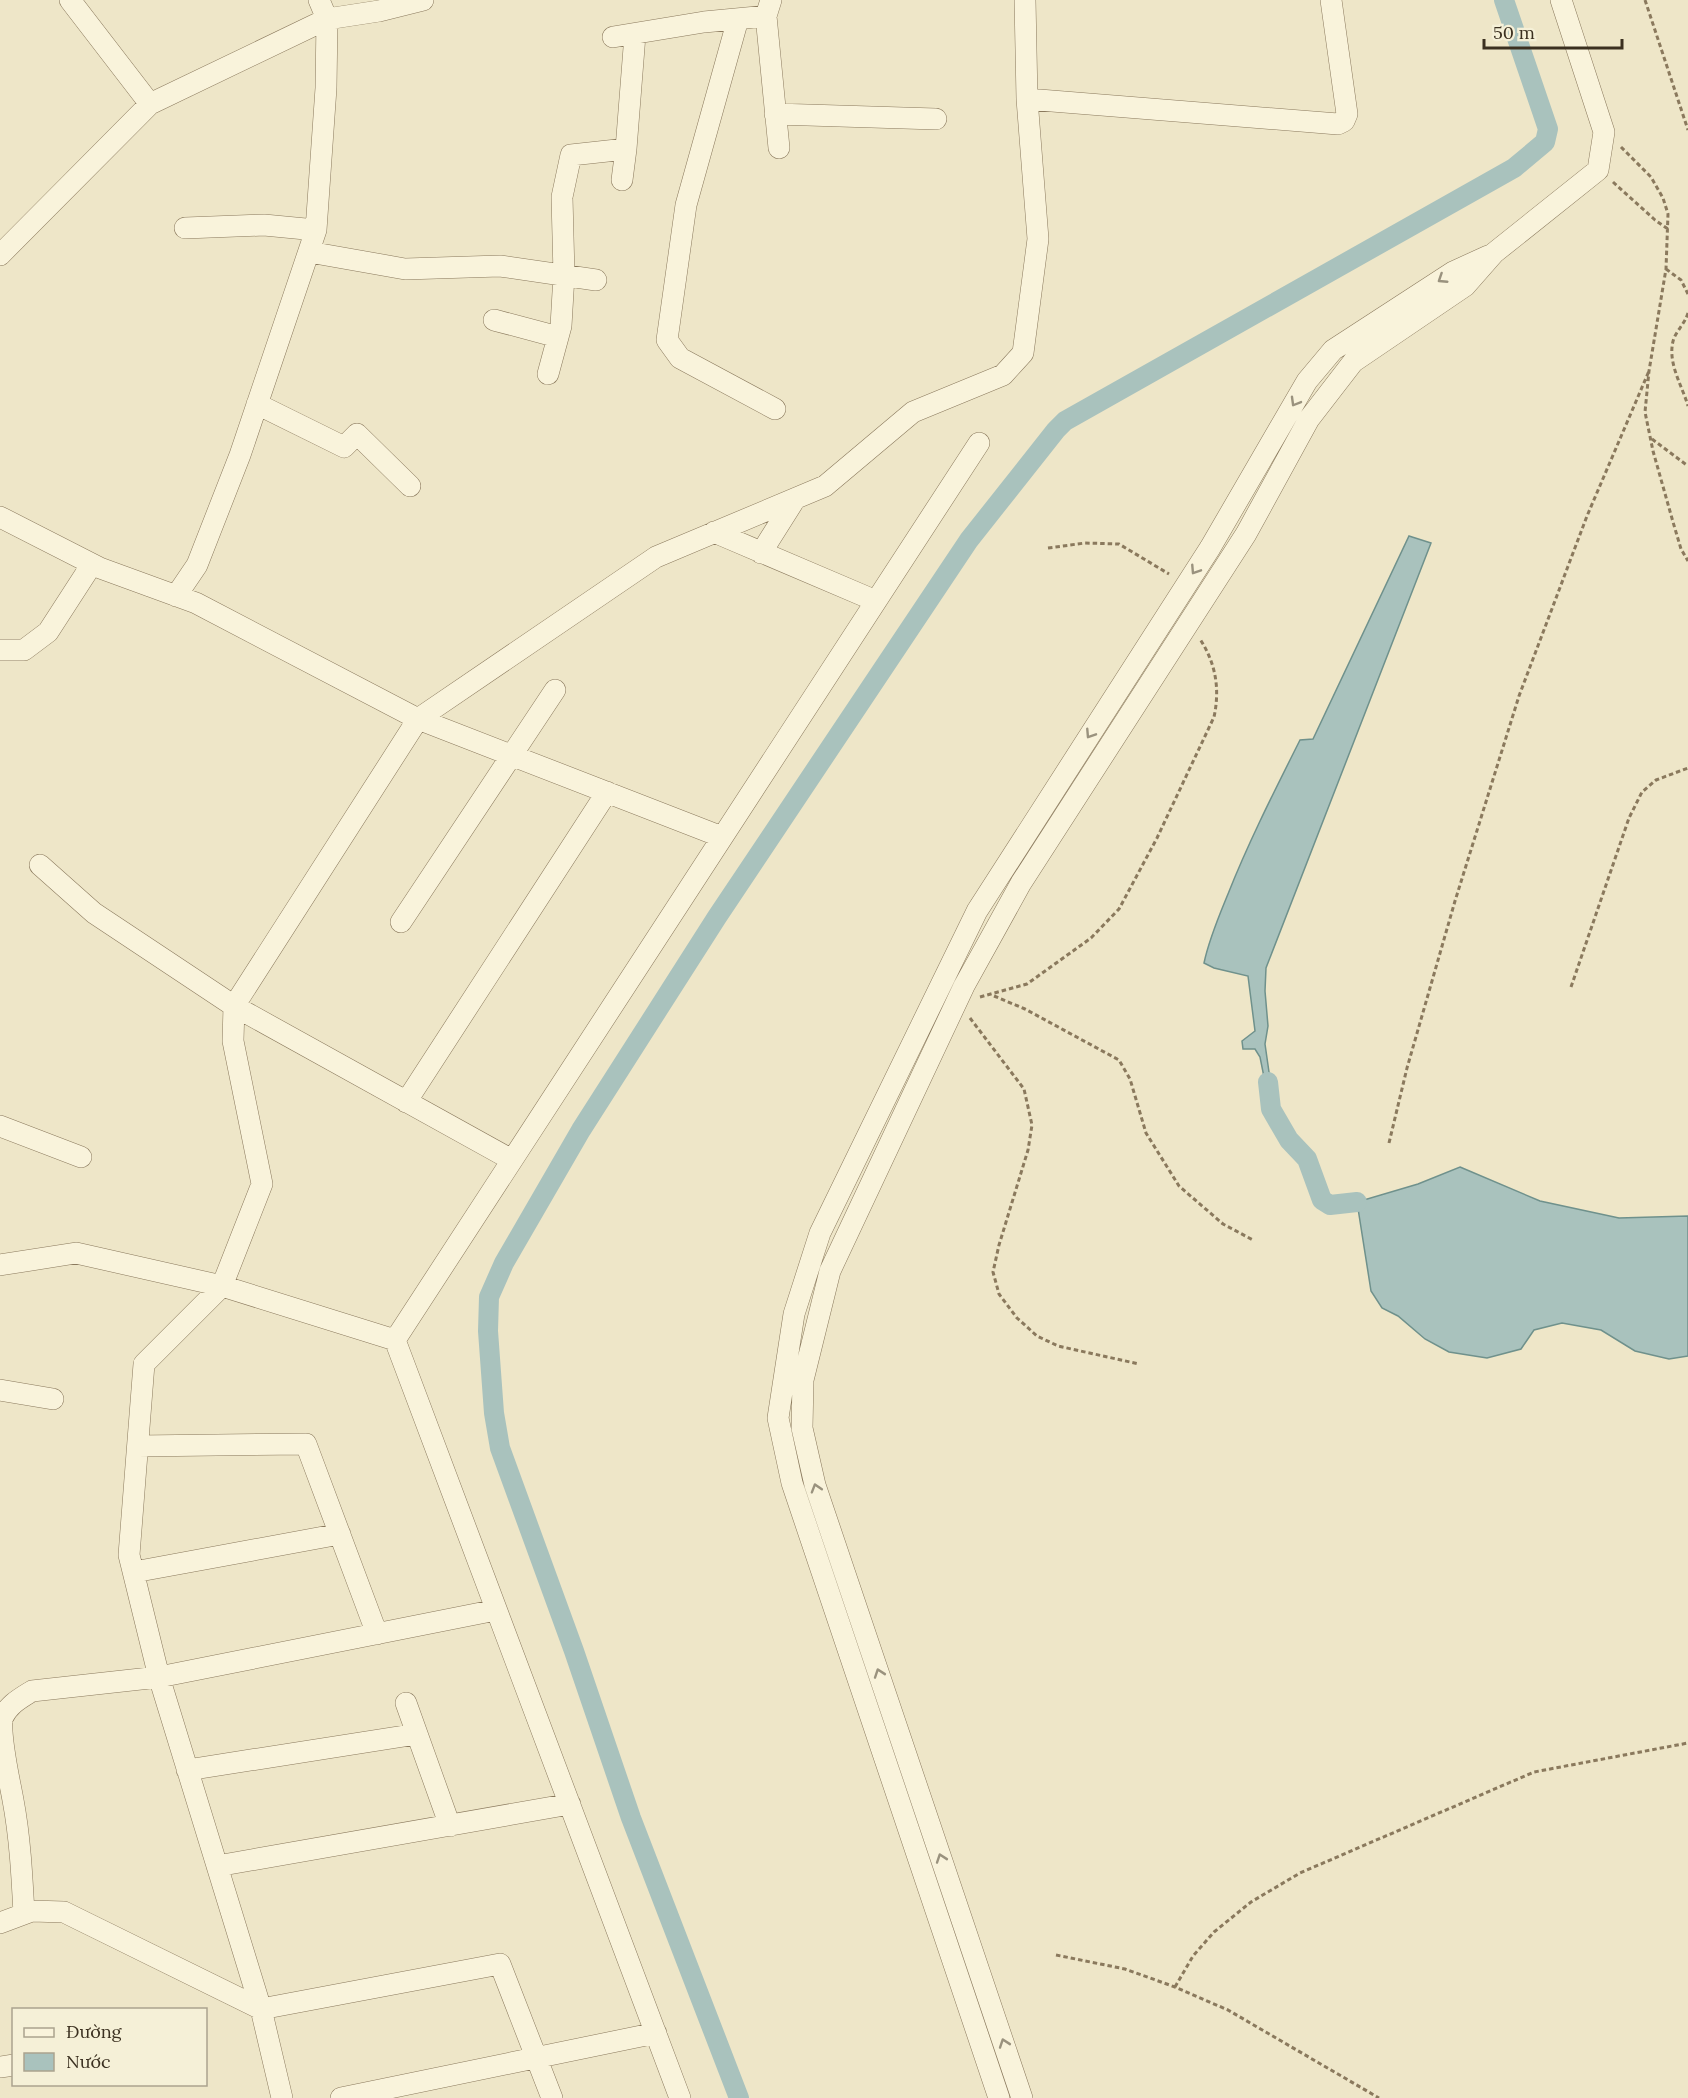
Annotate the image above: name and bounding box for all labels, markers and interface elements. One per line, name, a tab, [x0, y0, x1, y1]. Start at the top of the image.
scale bar	[1484, 12, 1622, 50]
text: 50 m	[1493, 21, 1535, 44]
one-way arrow	[1438, 272, 1449, 283]
one-way arrow	[1290, 396, 1302, 406]
one-way arrow	[1191, 564, 1203, 574]
one-way arrow	[1085, 728, 1097, 738]
one-way arrow	[811, 1483, 824, 1494]
one-way arrow	[873, 1668, 886, 1679]
one-way arrow	[936, 1853, 948, 1864]
legend	[12, 2008, 207, 2086]
text: Đường	[66, 2020, 123, 2043]
one-way arrow	[998, 2038, 1011, 2049]
text: Nước	[66, 2050, 111, 2073]

